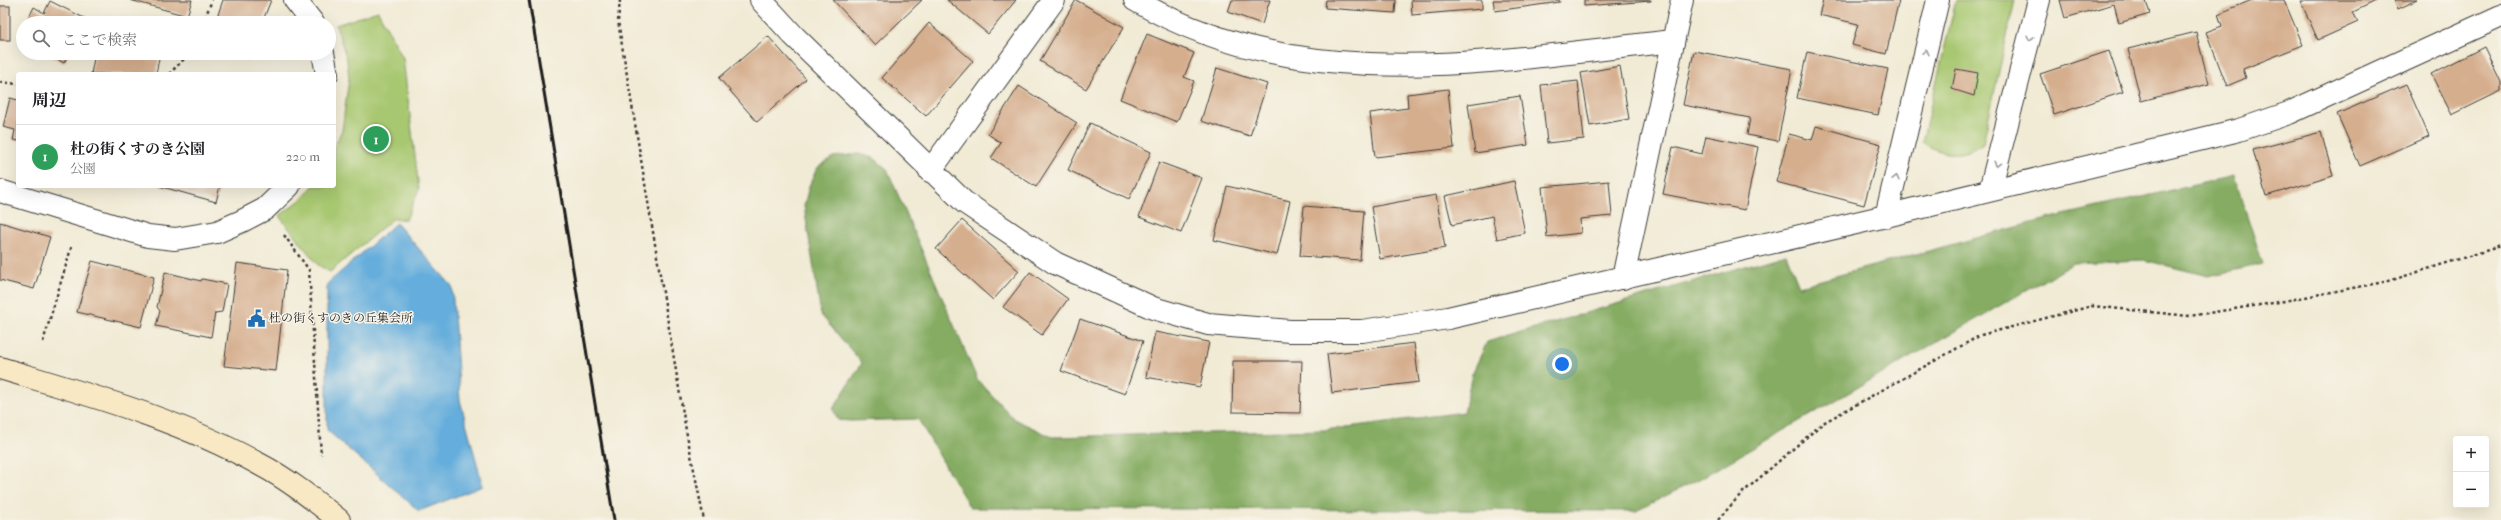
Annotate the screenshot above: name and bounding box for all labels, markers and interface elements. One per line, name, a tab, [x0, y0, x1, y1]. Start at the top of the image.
search box	[16, 16, 336, 60]
icon: search	[30, 27, 52, 49]
text: ここで検索	[62, 31, 137, 49]
one-way arrow	[2026, 35, 2034, 41]
one-way arrow	[1921, 49, 1929, 55]
text: 周辺	[32, 90, 66, 110]
pin: 1	[363, 124, 389, 154]
text: 杜の街くすのき公園	[70, 140, 205, 158]
text: 1	[43, 149, 47, 164]
text: 220 m	[286, 149, 320, 164]
one-way arrow	[1993, 160, 2002, 167]
text: 公園	[70, 161, 96, 176]
one-way arrow	[1891, 175, 1899, 181]
public building icon: 杜の街くすのきの丘集会所	[246, 308, 266, 328]
place label: 杜の街くすのきの丘集会所	[269, 311, 413, 325]
your location	[1552, 354, 1572, 374]
map controls	[2453, 436, 2489, 508]
button: +	[2453, 436, 2489, 472]
button: −	[2453, 472, 2489, 508]

